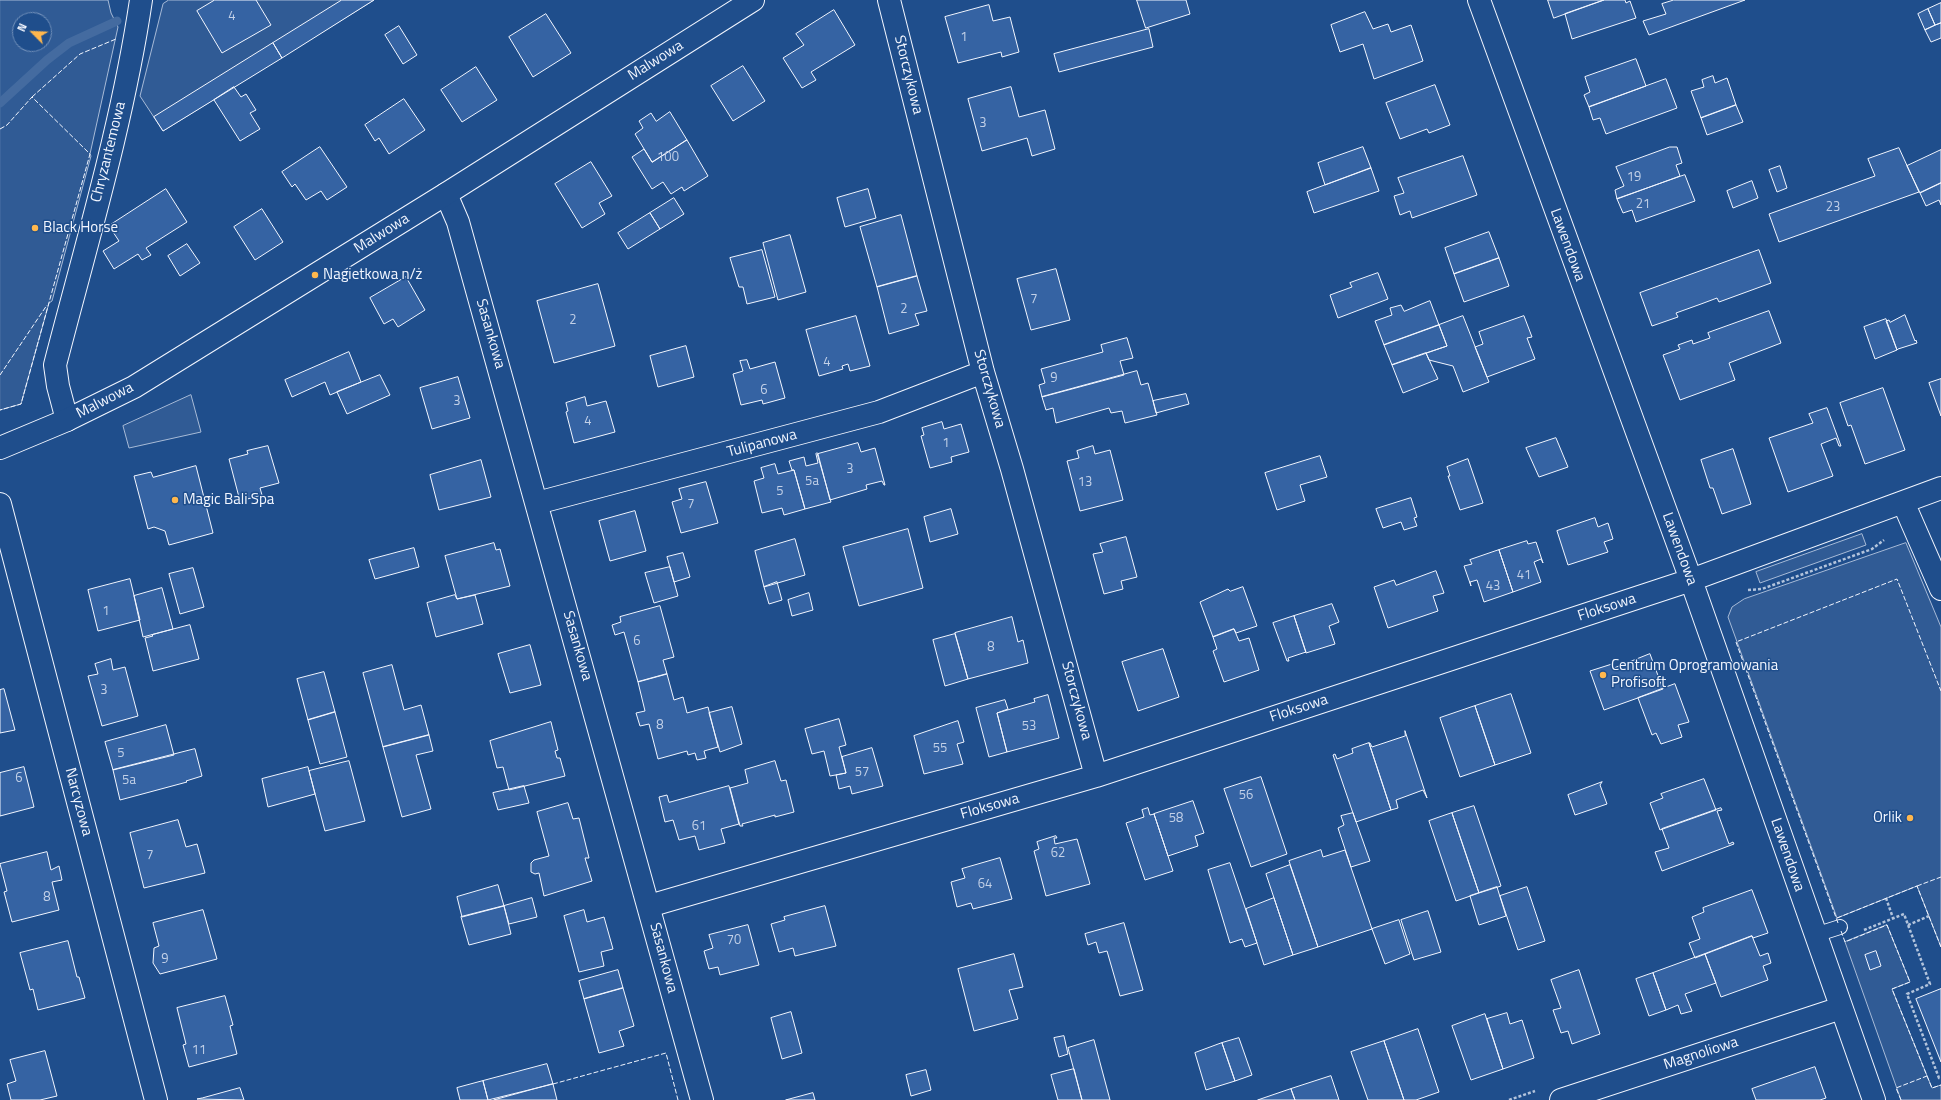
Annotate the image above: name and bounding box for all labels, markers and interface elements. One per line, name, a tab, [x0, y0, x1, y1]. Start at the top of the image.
house number: 4	[228, 9, 236, 25]
north arrow	[12, 12, 52, 52]
text: N	[13, 21, 31, 34]
house number: 1	[960, 30, 968, 46]
street label: Storczykowa	[890, 34, 926, 116]
street label: Malwowa	[625, 37, 687, 85]
street label: Chryzantemowa	[88, 100, 130, 204]
house number: 3	[979, 116, 987, 132]
house number: 100	[657, 150, 679, 166]
house number: 19	[1627, 170, 1641, 186]
house number: 21	[1636, 197, 1650, 213]
house number: 23	[1826, 200, 1840, 216]
street label: Lawendowa	[1545, 206, 1589, 284]
street label: Malwowa	[351, 210, 413, 258]
place label: Black Horse	[43, 219, 118, 237]
marker: Black Horse	[30, 223, 40, 233]
place label: Nagietkowa n/ż	[323, 266, 422, 284]
marker: Nagietkowa n/ż	[310, 270, 320, 280]
house number: 7	[1030, 292, 1038, 308]
street label: Sasankowa	[471, 297, 509, 371]
house number: 2	[900, 302, 908, 318]
house number: 2	[569, 313, 577, 329]
street label: Storczykowa	[969, 348, 1009, 430]
house number: 4	[823, 355, 831, 371]
house number: 9	[1050, 371, 1058, 387]
street label: Malwowa	[73, 379, 137, 423]
house number: 6	[760, 383, 768, 399]
house number: 3	[453, 394, 461, 410]
house number: 4	[584, 414, 592, 430]
street label: Tulipanowa	[725, 426, 799, 462]
house number: 1	[942, 436, 950, 452]
house number: 3	[846, 462, 854, 478]
house number: 5a	[805, 474, 819, 490]
house number: 13	[1078, 475, 1092, 491]
house number: 5	[776, 484, 784, 500]
place label: Magic Bali Spa	[183, 491, 274, 509]
marker: Magic Bali Spa	[170, 495, 180, 505]
house number: 7	[687, 497, 695, 513]
street label: Lawendowa	[1657, 510, 1701, 588]
house number: 41	[1517, 568, 1531, 584]
house number: 43	[1486, 579, 1500, 595]
street label: Floksowa	[1576, 590, 1638, 626]
house number: 1	[102, 604, 110, 620]
street label: Sasankowa	[558, 609, 596, 683]
house number: 6	[633, 634, 641, 650]
house number: 8	[987, 640, 995, 656]
place label: Centrum Oprogramowania Profisoft	[1611, 657, 1778, 692]
street label: Storczykowa	[1057, 660, 1095, 742]
marker: Centrum Oprogramowania Profisoft	[1598, 670, 1608, 680]
house number: 3	[100, 683, 108, 699]
street label: Floksowa	[1268, 691, 1330, 727]
house number: 8	[656, 718, 664, 734]
house number: 53	[1022, 719, 1036, 735]
house number: 55	[933, 741, 947, 757]
house number: 5	[117, 746, 125, 762]
house number: 57	[855, 765, 869, 781]
street label: Narcyzowa	[60, 766, 96, 838]
house number: 6	[15, 771, 23, 787]
house number: 5a	[122, 773, 136, 789]
house number: 56	[1239, 788, 1253, 804]
street label: Floksowa	[959, 790, 1021, 824]
place label: Orlik	[1873, 809, 1902, 827]
house number: 58	[1169, 811, 1183, 827]
marker: Orlik	[1905, 813, 1915, 823]
street label: Lawendowa	[1766, 816, 1808, 894]
house number: 61	[692, 819, 706, 835]
house number: 62	[1051, 846, 1065, 862]
house number: 7	[146, 848, 154, 864]
house number: 64	[978, 877, 992, 893]
house number: 8	[43, 890, 51, 906]
street label: Sasankowa	[645, 921, 681, 995]
house number: 70	[727, 933, 741, 949]
house number: 9	[161, 952, 169, 968]
street label: Magnoliowa	[1661, 1034, 1741, 1074]
house number: 11	[192, 1043, 206, 1059]

